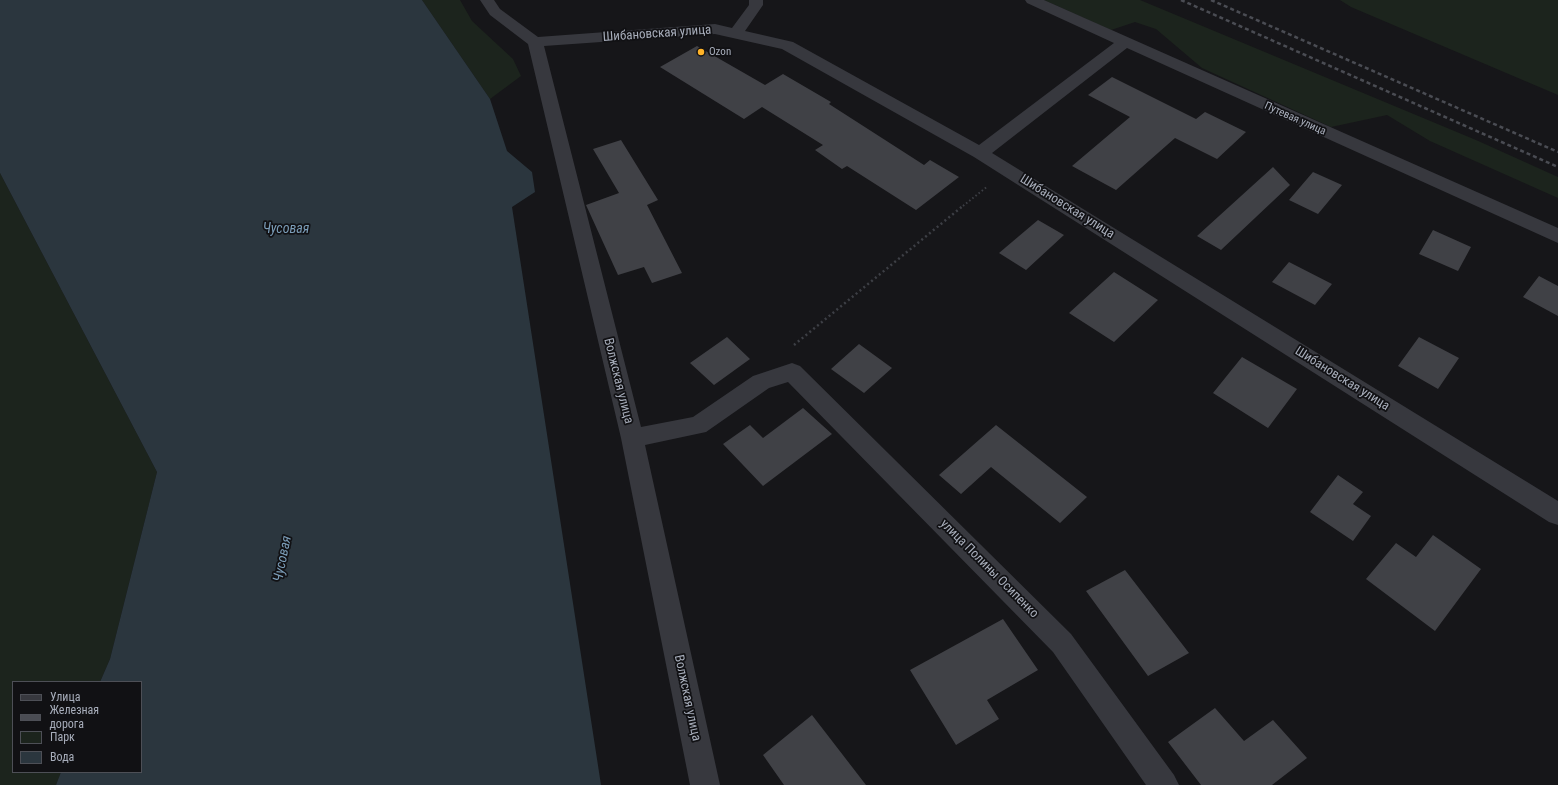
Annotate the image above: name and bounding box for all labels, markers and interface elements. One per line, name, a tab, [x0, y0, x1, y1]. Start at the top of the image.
street label: Шибановская улица	[602, 22, 712, 46]
place label: Ozon	[709, 45, 731, 59]
marker: Ozon	[696, 47, 706, 57]
street label: Путевая улица	[1262, 100, 1328, 138]
street label: Шибановская улица	[1017, 172, 1117, 242]
water label: Чусовая	[263, 221, 309, 237]
street label: Волжская улица	[600, 337, 636, 425]
street label: Шибановская улица	[1292, 344, 1392, 414]
street label: улица Полины Осипенко	[936, 516, 1042, 622]
water label: Чусовая	[270, 534, 296, 584]
street label: Волжская улица	[670, 653, 704, 743]
legend	[12, 681, 142, 773]
text: Улица	[50, 690, 80, 704]
text: Железная дорога	[49, 703, 99, 731]
text: Парк	[50, 730, 75, 744]
text: Вода	[50, 750, 74, 764]

